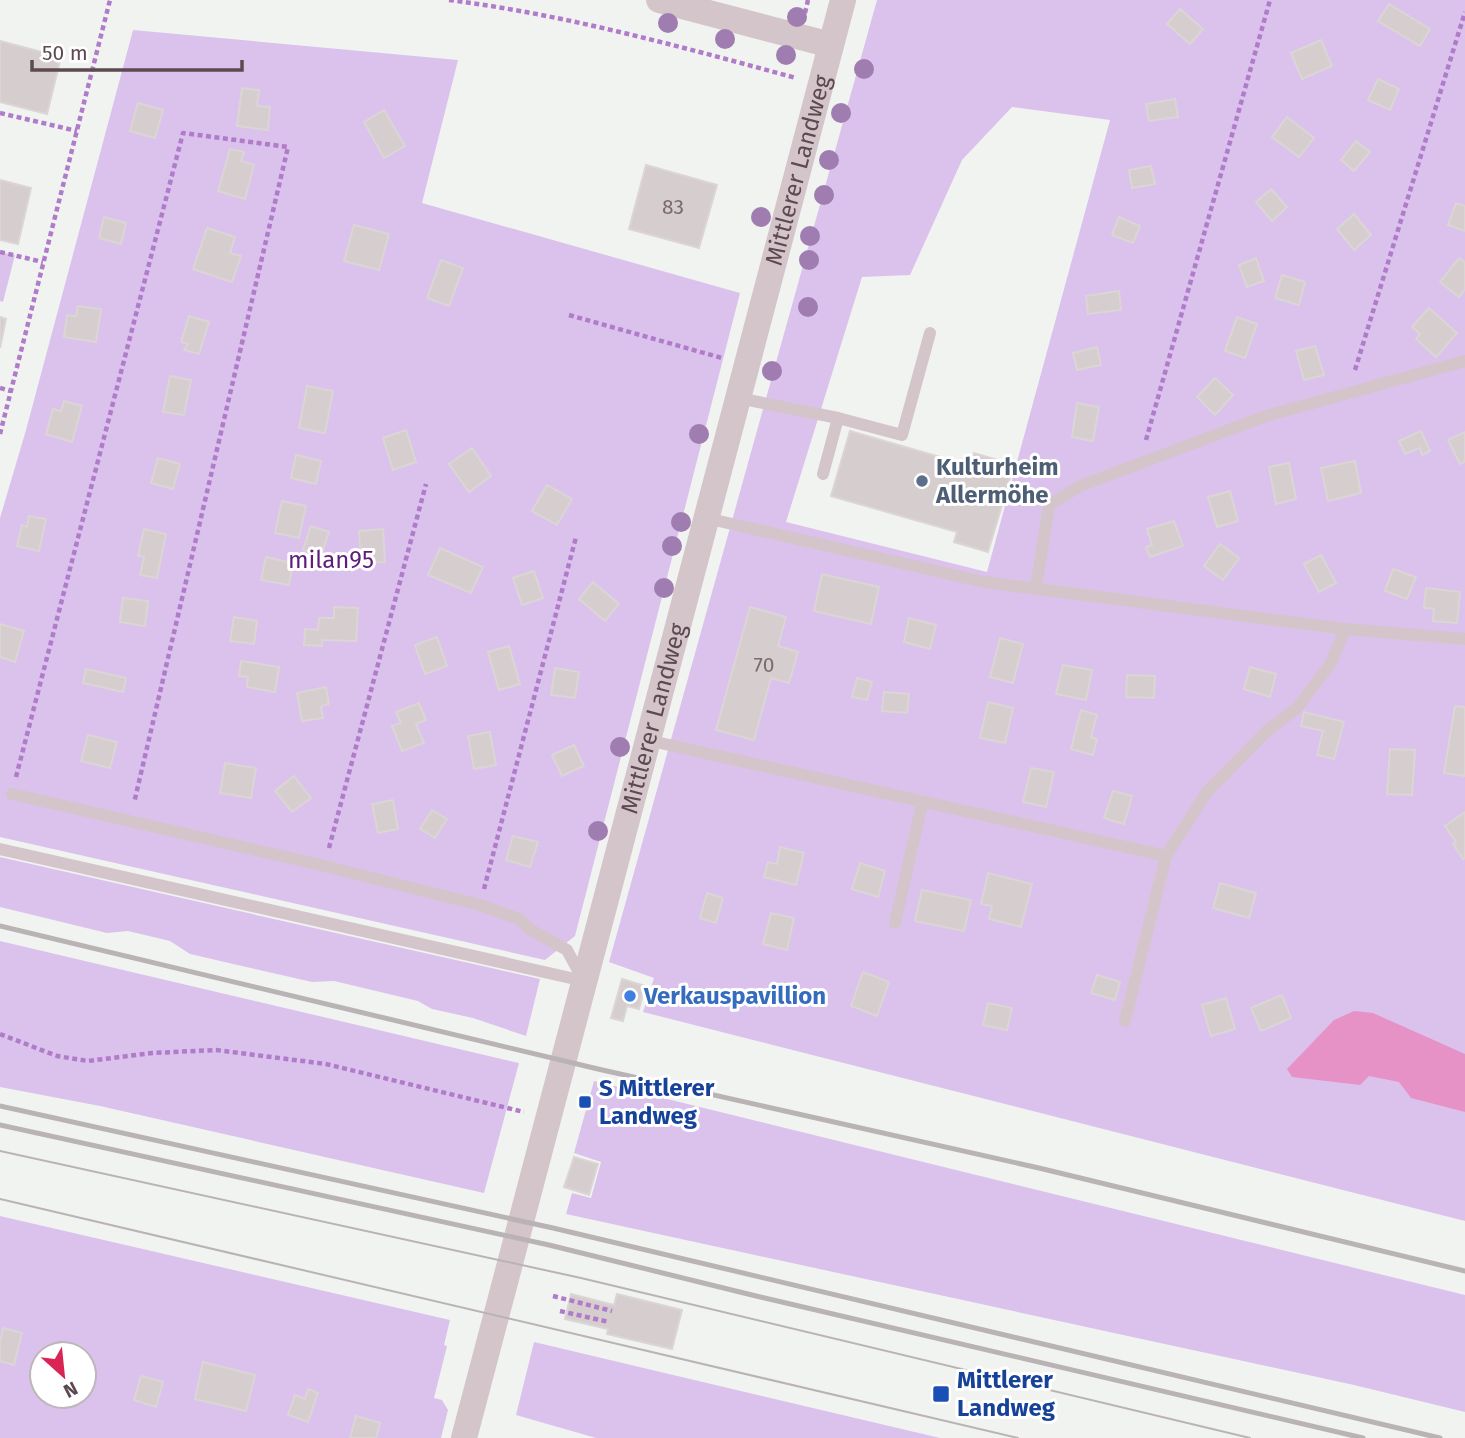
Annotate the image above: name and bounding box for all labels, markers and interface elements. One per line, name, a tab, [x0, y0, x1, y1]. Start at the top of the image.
scale bar	[32, 28, 242, 72]
text: 50 m	[42, 40, 88, 66]
street label: Mittlerer Landweg	[760, 72, 837, 269]
house number: 83	[662, 194, 684, 220]
place label: Kulturheim Allermöhe	[935, 453, 1059, 509]
marker: Kulturheim Allermöhe	[914, 473, 930, 489]
park label: milan95	[288, 546, 374, 574]
street label: Mittlerer Landweg	[615, 620, 692, 817]
house number: 70	[754, 652, 774, 678]
place label: Verkauspavillion	[643, 982, 826, 1010]
marker: Verkauspavillion	[622, 988, 638, 1004]
place label: S Mittlerer Landweg	[599, 1074, 715, 1130]
marker: S Mittlerer Landweg	[577, 1094, 593, 1110]
north arrow	[28, 1340, 98, 1410]
place label: Mittlerer Landweg	[957, 1366, 1056, 1422]
text: N	[60, 1377, 81, 1403]
marker: Mittlerer Landweg	[931, 1384, 951, 1404]

